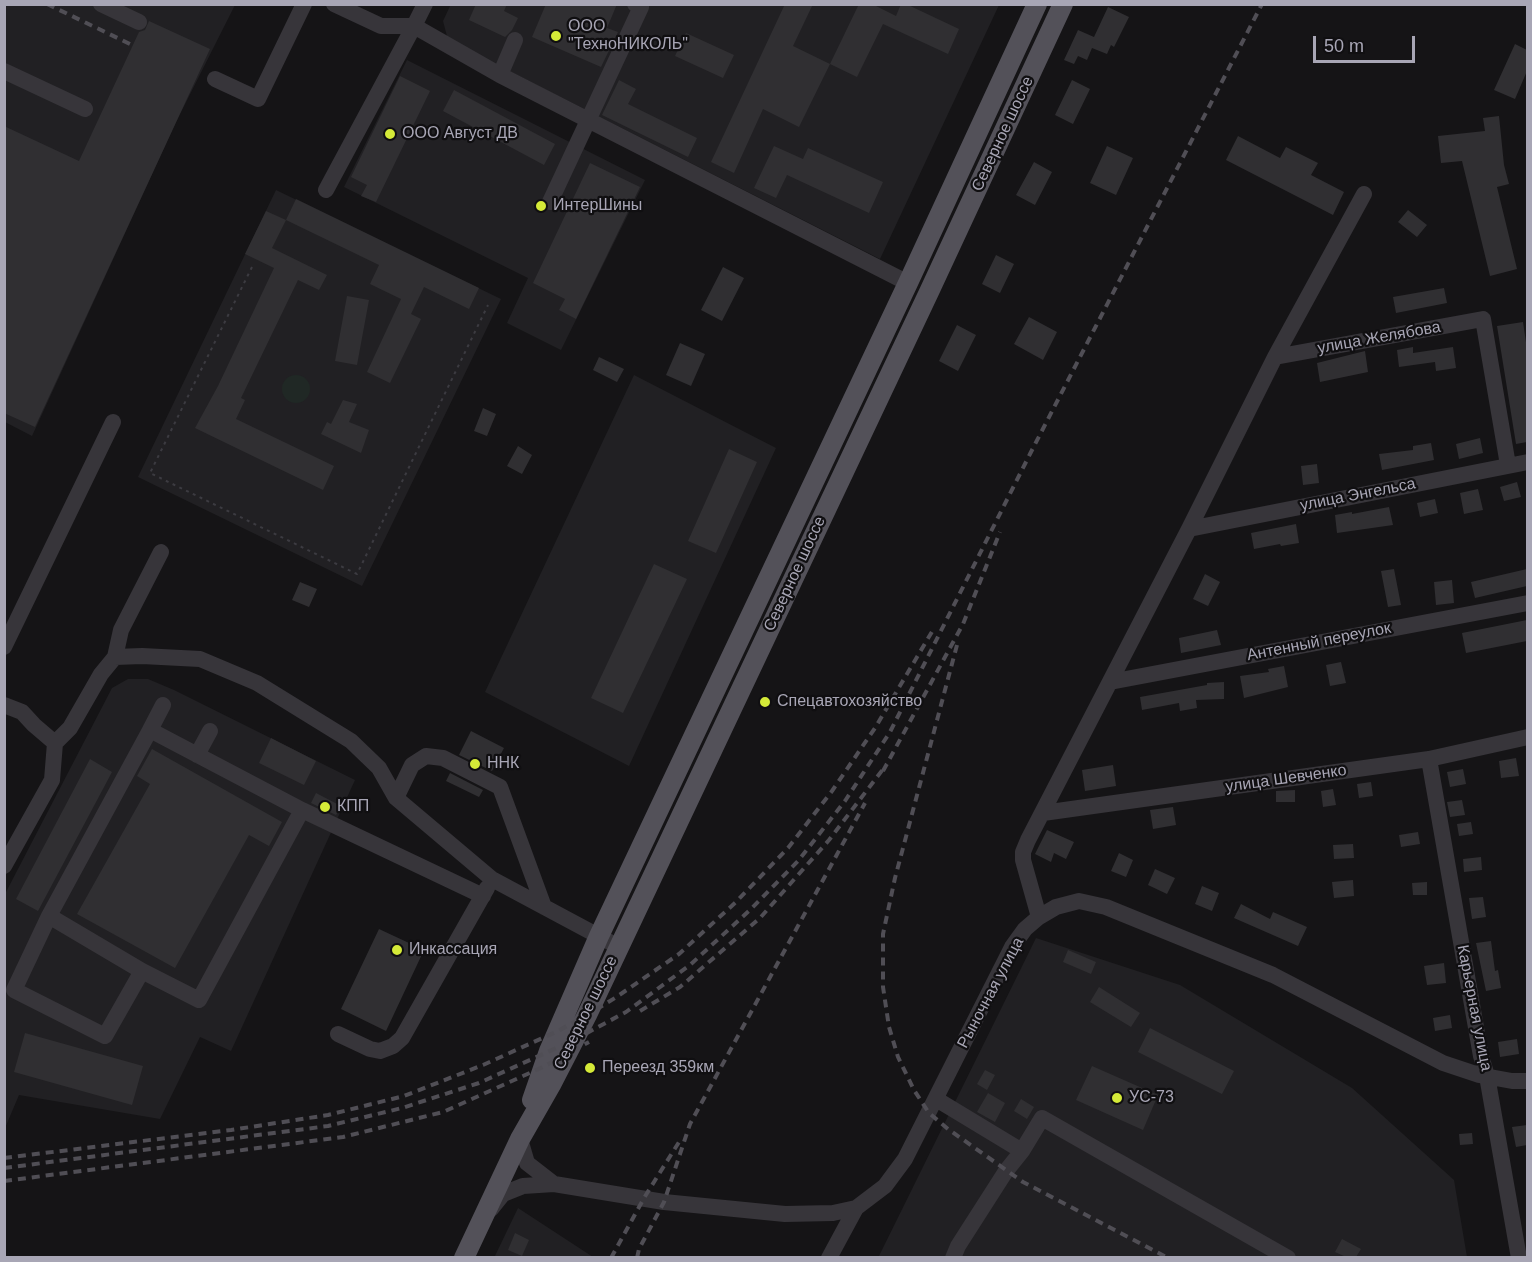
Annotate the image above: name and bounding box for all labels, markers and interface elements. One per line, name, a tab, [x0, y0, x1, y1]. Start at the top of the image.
place label: ООО "ТехноНИКОЛЬ"	[568, 17, 688, 55]
scale bar	[1316, 24, 1418, 62]
marker: ООО "ТехноНИКОЛЬ"	[549, 29, 563, 43]
text: 50 m	[1324, 36, 1364, 56]
street label: Северное шоссе	[968, 74, 1038, 194]
place label: ООО Август ДВ	[402, 124, 518, 144]
marker: ООО Август ДВ	[383, 127, 397, 141]
place label: ИнтерШины	[553, 196, 642, 216]
marker: ИнтерШины	[534, 199, 548, 213]
street label: улица Желябова	[1316, 318, 1442, 358]
street label: улица Энгельса	[1299, 474, 1417, 516]
street label: Северное шоссе	[760, 514, 830, 634]
street label: Антенный переулок	[1245, 619, 1393, 665]
place label: Спецавтохозяйство	[777, 692, 922, 712]
marker: Спецавтохозяйство	[758, 695, 772, 709]
place label: ННК	[487, 754, 519, 774]
marker: ННК	[468, 757, 482, 771]
street label: улица Шевченко	[1224, 761, 1348, 797]
place label: КПП	[337, 797, 369, 817]
marker: КПП	[318, 800, 332, 814]
street label: Рыночная улица	[954, 934, 1028, 1052]
place label: Инкассация	[409, 940, 497, 960]
marker: Инкассация	[390, 943, 404, 957]
street label: Карьерная улица	[1452, 943, 1496, 1073]
street label: Северное шоссе	[550, 953, 622, 1073]
place label: Переезд 359км	[602, 1058, 714, 1078]
marker: Переезд 359км	[583, 1061, 597, 1075]
place label: УС-73	[1129, 1088, 1174, 1108]
marker: УС-73	[1110, 1091, 1124, 1105]

